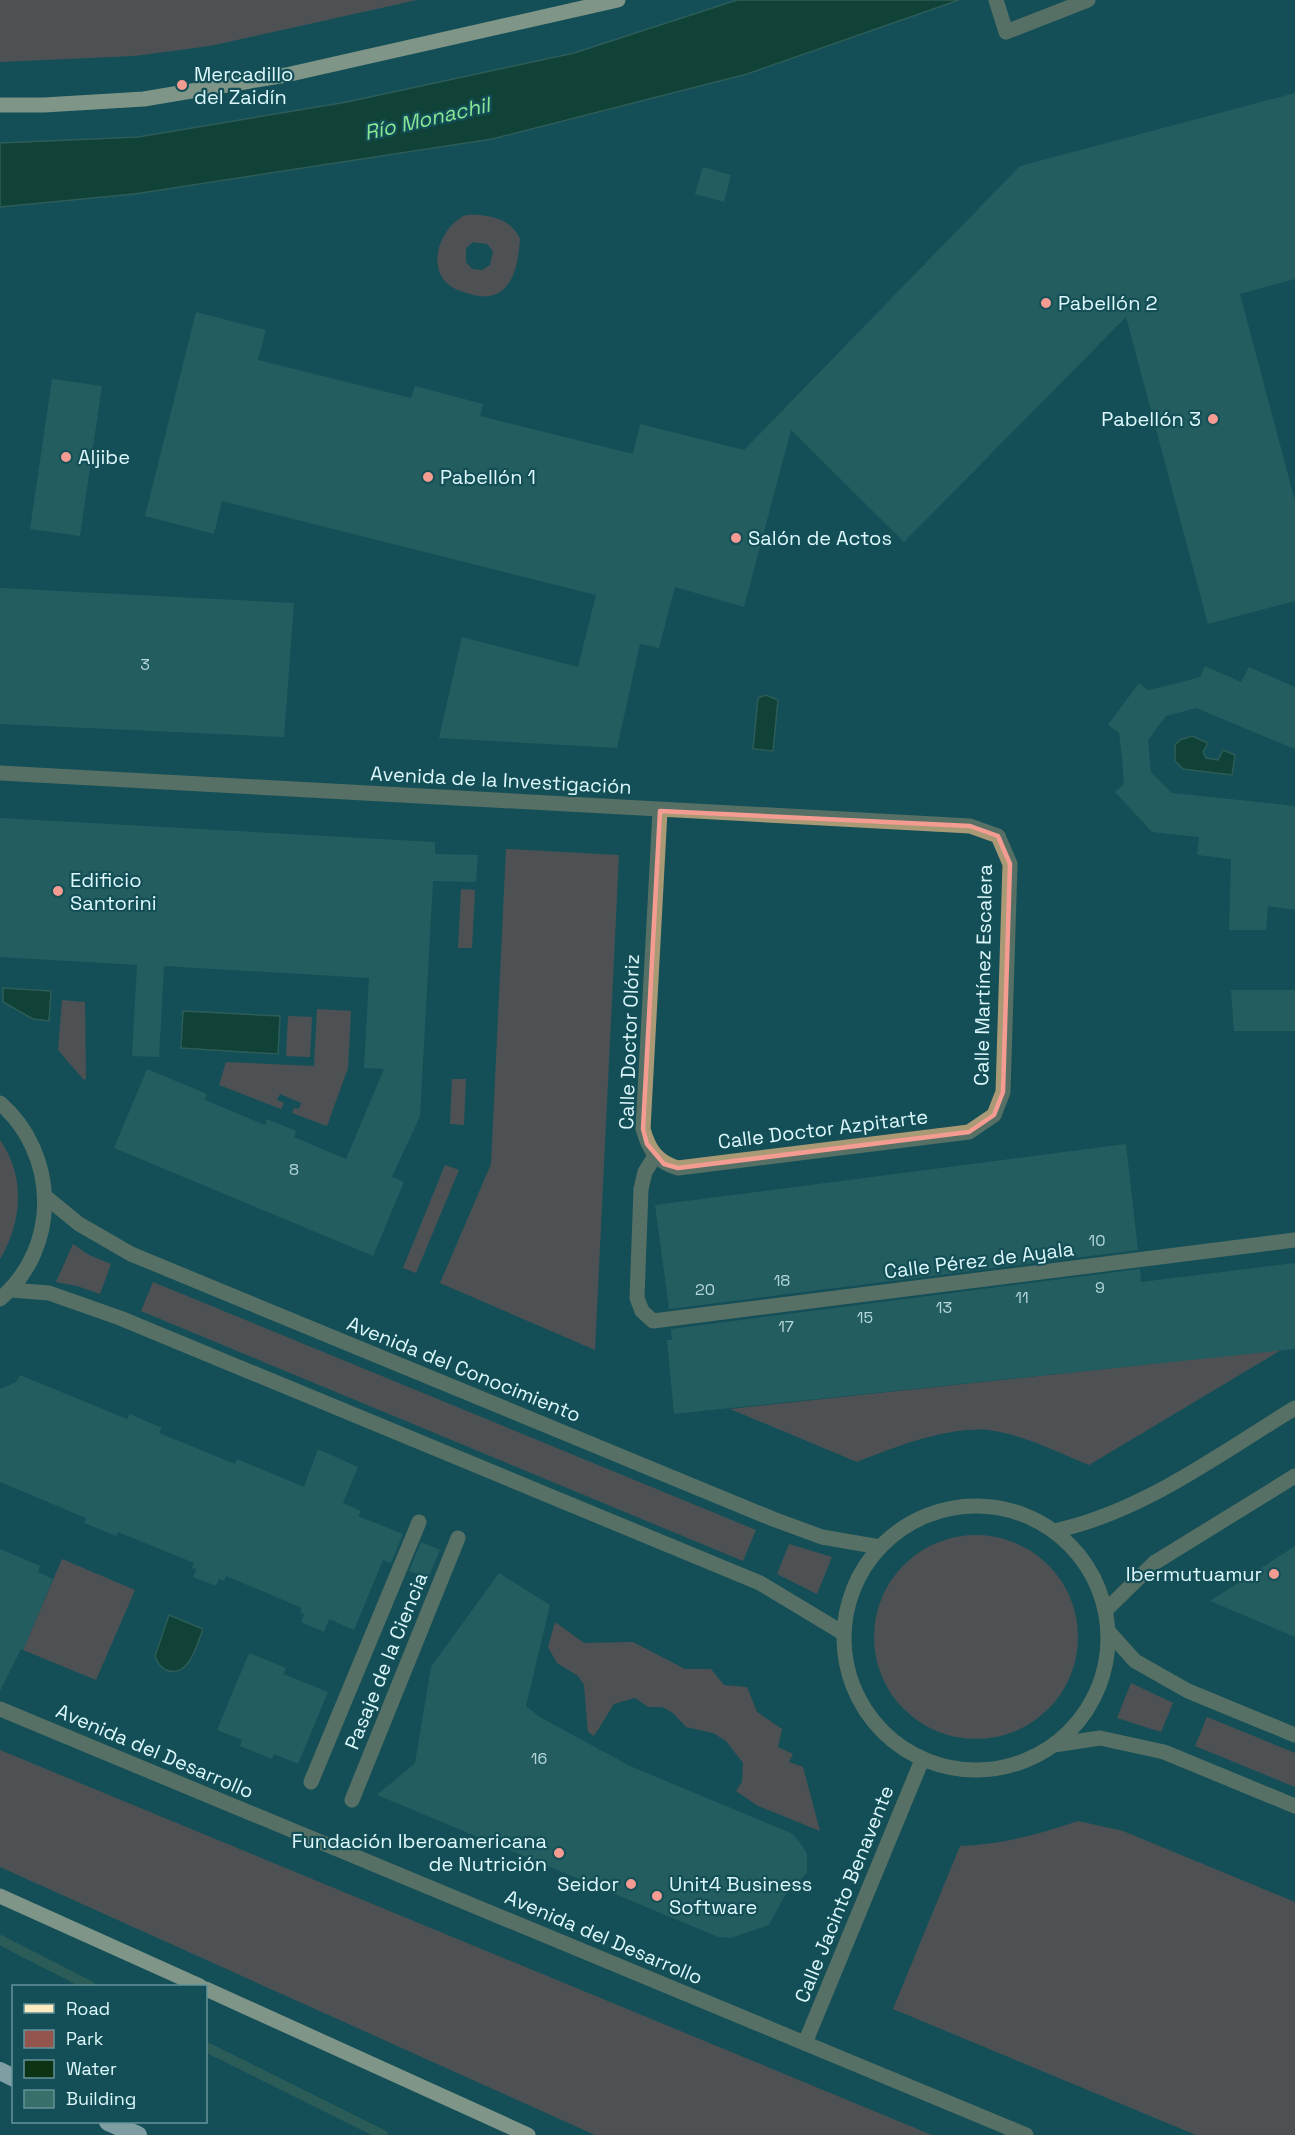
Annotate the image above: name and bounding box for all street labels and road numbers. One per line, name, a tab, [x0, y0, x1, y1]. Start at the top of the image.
street label: Avenida de la Investigación	[370, 760, 632, 800]
street label: Calle Martínez Escalera	[968, 864, 998, 1086]
street label: Calle Doctor Olóriz	[613, 954, 645, 1130]
street label: Calle Doctor Azpitarte	[716, 1103, 930, 1155]
street label: Calle Pérez de Ayala	[883, 1235, 1075, 1285]
street label: Avenida del Conocimiento	[343, 1310, 585, 1428]
street label: Pasaje de la Ciencia	[339, 1569, 433, 1753]
street label: Avenida del Desarrollo	[52, 1698, 258, 1804]
street label: Calle Jacinto Benavente	[788, 1782, 900, 2006]
street label: Avenida del Desarrollo	[501, 1884, 707, 1990]

